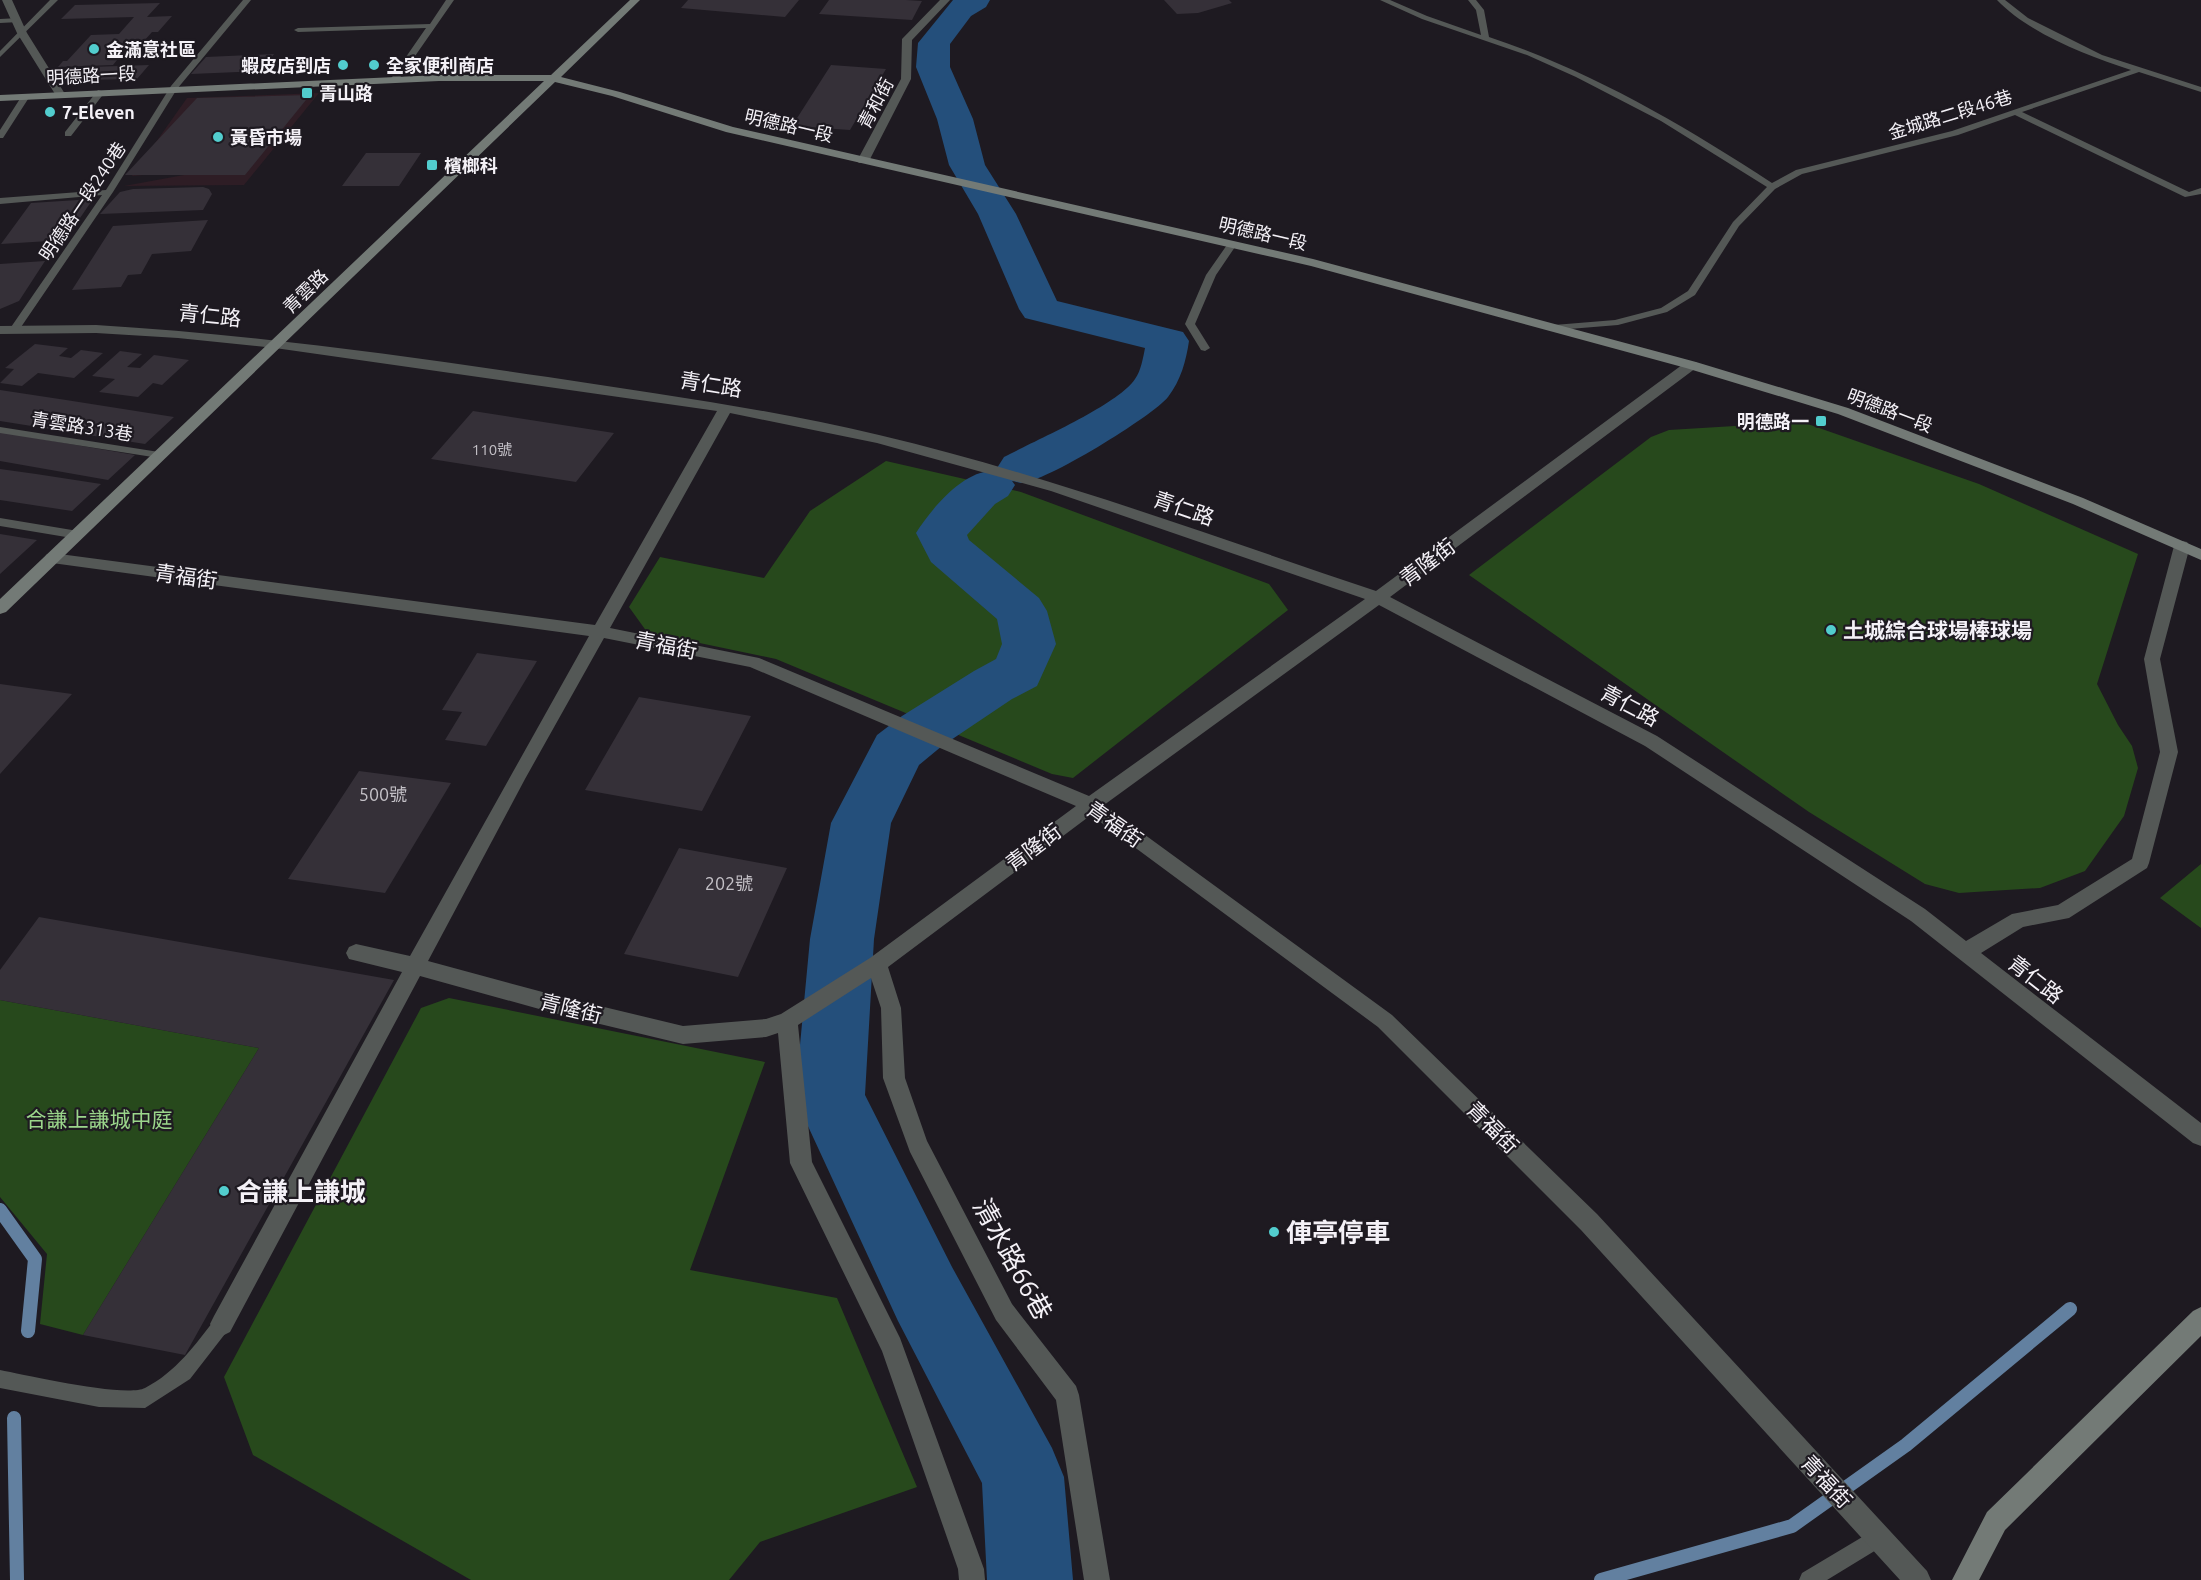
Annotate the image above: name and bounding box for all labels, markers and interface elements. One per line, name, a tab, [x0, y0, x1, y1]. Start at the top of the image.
place label: 金滿意社區	[106, 39, 196, 59]
marker: 金滿意社區	[87, 42, 101, 56]
place label: 蝦皮店到店	[241, 55, 331, 75]
place label: 全家便利商店	[386, 55, 494, 75]
marker: 蝦皮店到店	[336, 58, 350, 72]
marker: 全家便利商店	[367, 58, 381, 72]
street label: 明德路一段	[46, 63, 136, 87]
street label: 青和街	[853, 74, 897, 132]
place label: 青山路	[319, 83, 373, 103]
marker: 青山路	[300, 86, 314, 100]
street label: 金城路二段46巷	[1886, 86, 2014, 142]
place label: 7-Eleven	[62, 102, 135, 122]
marker: 7-Eleven	[43, 105, 57, 119]
street label: 明德路一段	[743, 105, 835, 145]
place label: 黃昏市場	[230, 127, 302, 147]
marker: 黃昏市場	[211, 130, 225, 144]
street label: 明德路一段240巷	[35, 138, 129, 264]
place label: 檳榔科	[444, 155, 498, 175]
marker: 檳榔科	[425, 158, 439, 172]
street label: 明德路一段	[1217, 213, 1309, 253]
street label: 青雲路	[279, 265, 331, 317]
street label: 青仁路	[177, 300, 243, 330]
street label: 青仁路	[678, 367, 744, 401]
street label: 明德路一段	[1844, 385, 1936, 435]
street label: 青雲路313巷	[30, 408, 134, 444]
place label: 明德路一	[1737, 411, 1809, 431]
marker: 明德路一	[1814, 414, 1828, 428]
house number: 110號	[472, 441, 512, 458]
street label: 青仁路	[1150, 486, 1218, 530]
street label: 青隆街	[1395, 533, 1459, 591]
street label: 青福街	[153, 560, 219, 592]
place label: 土城綜合球場棒球場	[1843, 618, 2032, 642]
marker: 土城綜合球場棒球場	[1824, 623, 1838, 637]
street label: 青福街	[633, 627, 699, 663]
street label: 青仁路	[1597, 680, 1663, 730]
house number: 500號	[359, 784, 407, 804]
street label: 青福街	[1082, 796, 1148, 852]
street label: 青隆街	[1001, 818, 1065, 876]
house number: 202號	[705, 873, 753, 893]
street label: 青仁路	[2004, 950, 2068, 1008]
street label: 青隆街	[538, 989, 604, 1027]
street label: 青福街	[1462, 1096, 1524, 1158]
park label: 合謙上謙城中庭	[26, 1107, 173, 1131]
place label: 合謙上謙城	[236, 1177, 366, 1206]
marker: 合謙上謙城	[217, 1184, 231, 1198]
street label: 清水路66巷	[968, 1194, 1058, 1324]
place label: 俥亭停車	[1286, 1218, 1390, 1247]
marker: 俥亭停車	[1267, 1225, 1281, 1239]
street label: 青福街	[1797, 1450, 1857, 1512]

